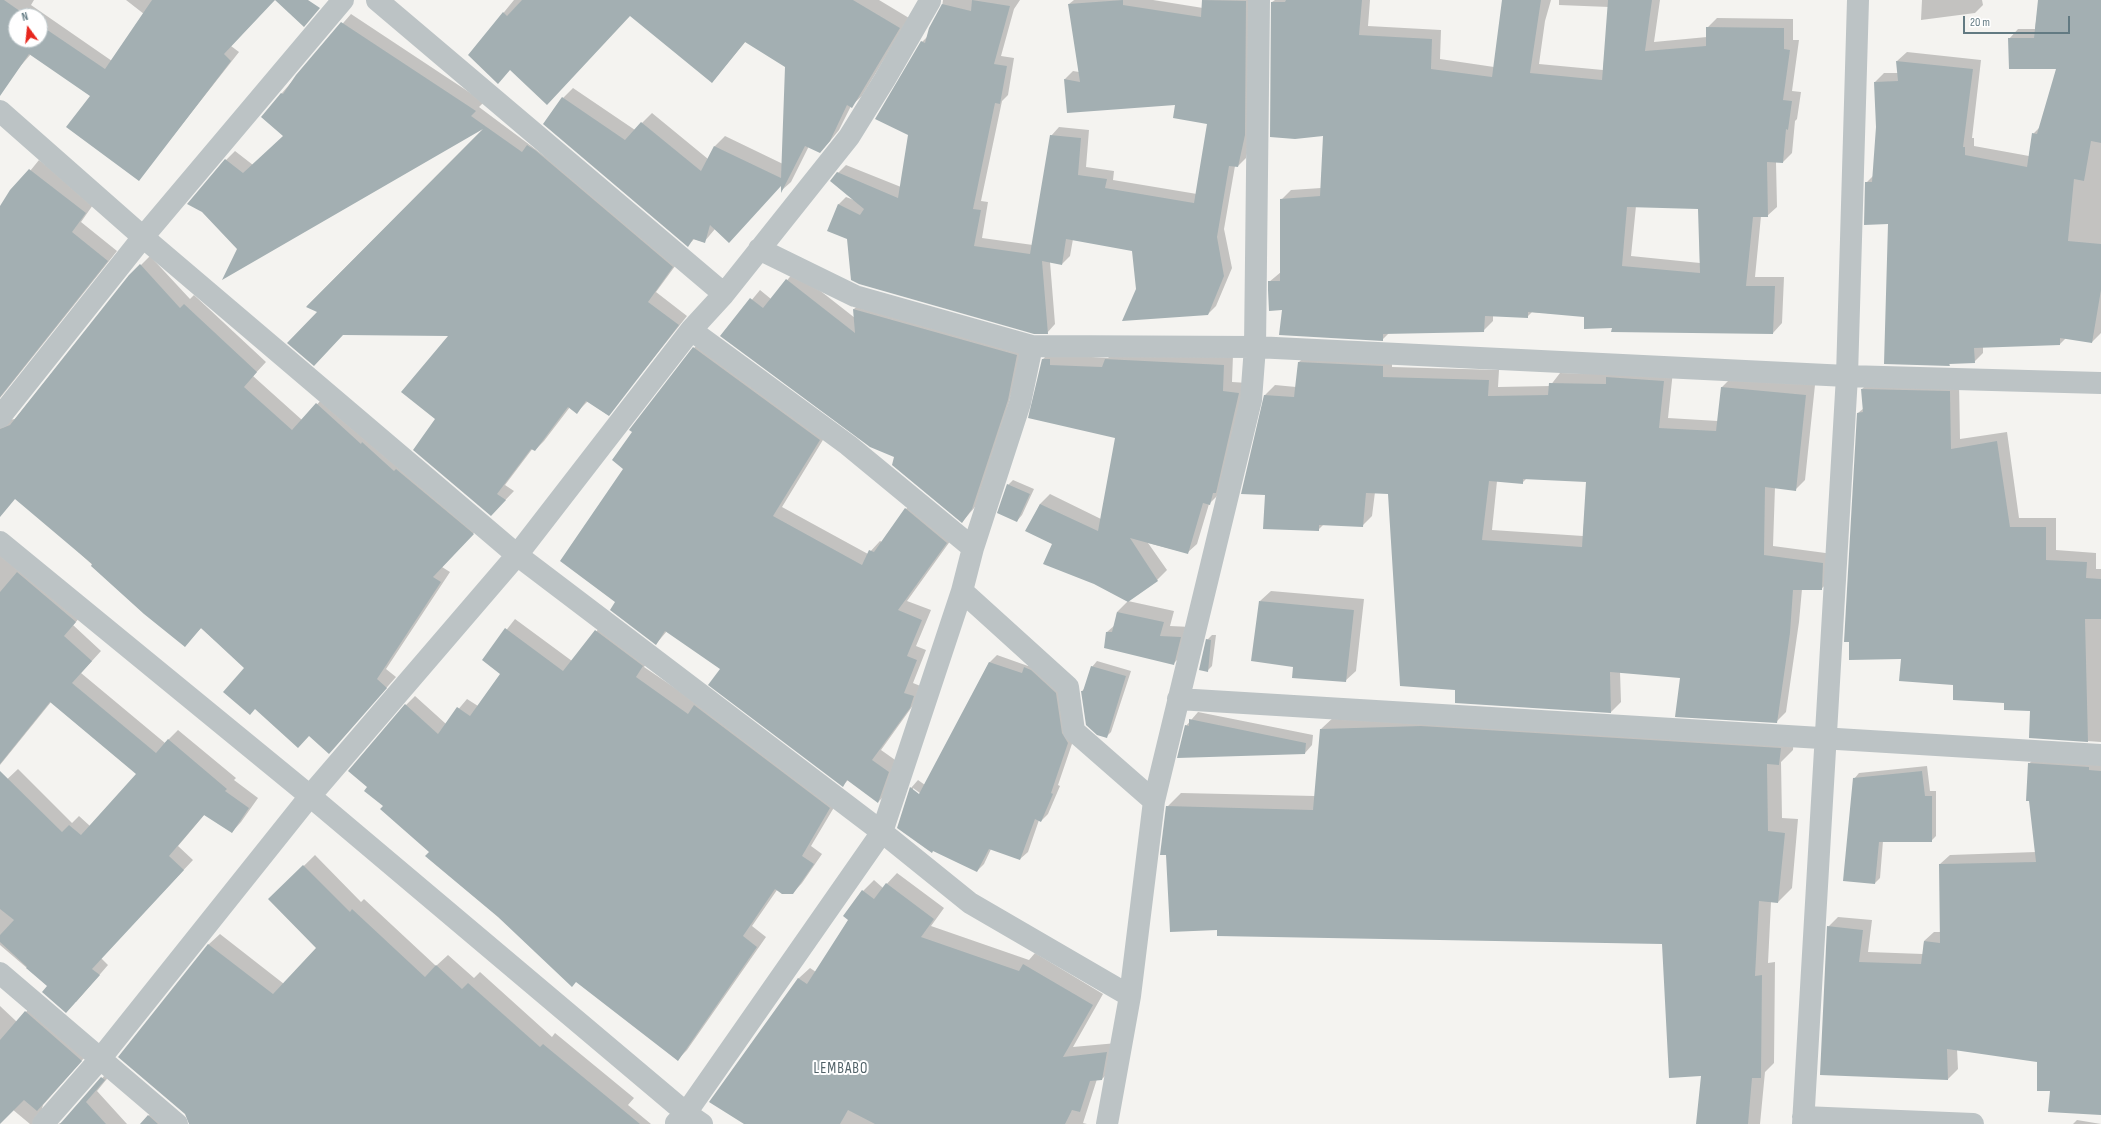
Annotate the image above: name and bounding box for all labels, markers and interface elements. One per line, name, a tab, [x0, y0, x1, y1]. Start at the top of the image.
north arrow	[8, 8, 48, 48]
scale bar	[1965, 8, 2072, 34]
text: N	[21, 10, 30, 24]
text: 20 m	[1970, 15, 1990, 30]
district label: LEMBABO	[814, 1060, 868, 1078]

